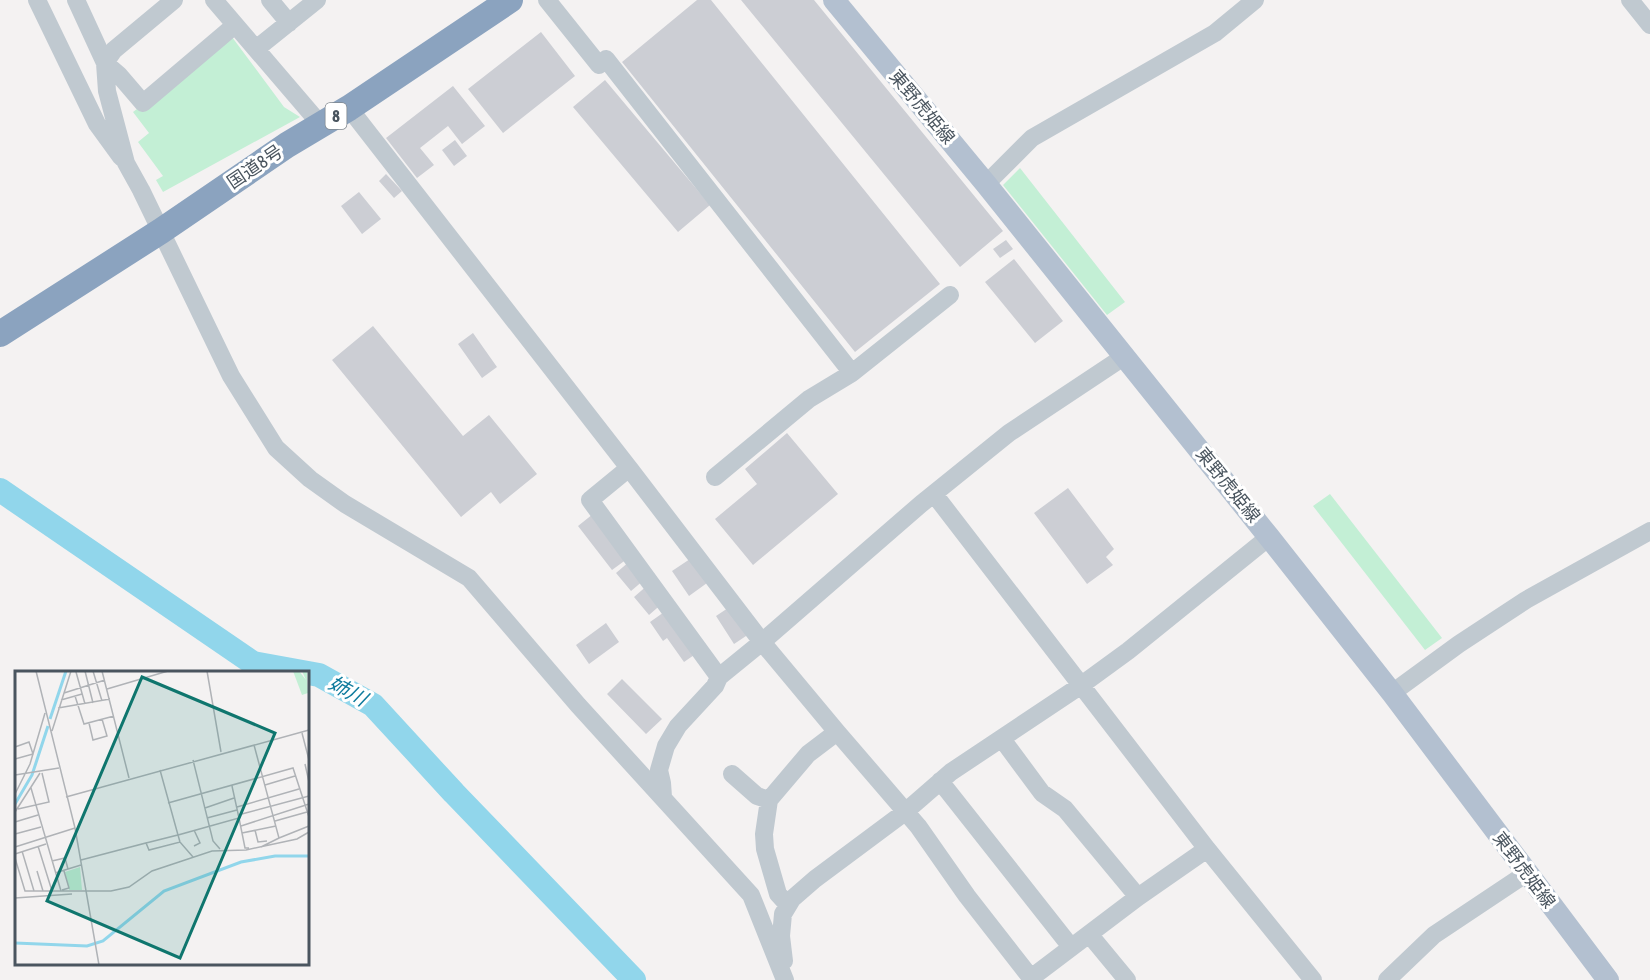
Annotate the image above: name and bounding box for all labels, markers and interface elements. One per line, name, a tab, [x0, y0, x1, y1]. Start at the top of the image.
street label: 東野虎姫線	[885, 65, 959, 148]
road number: 8	[326, 103, 346, 129]
street label: 国道8号	[223, 140, 286, 193]
street label: 東野虎姫線	[1192, 443, 1265, 526]
inset map	[15, 671, 309, 965]
water label: 姉川	[325, 671, 373, 711]
street label: 東野虎姫線	[1489, 827, 1560, 912]

